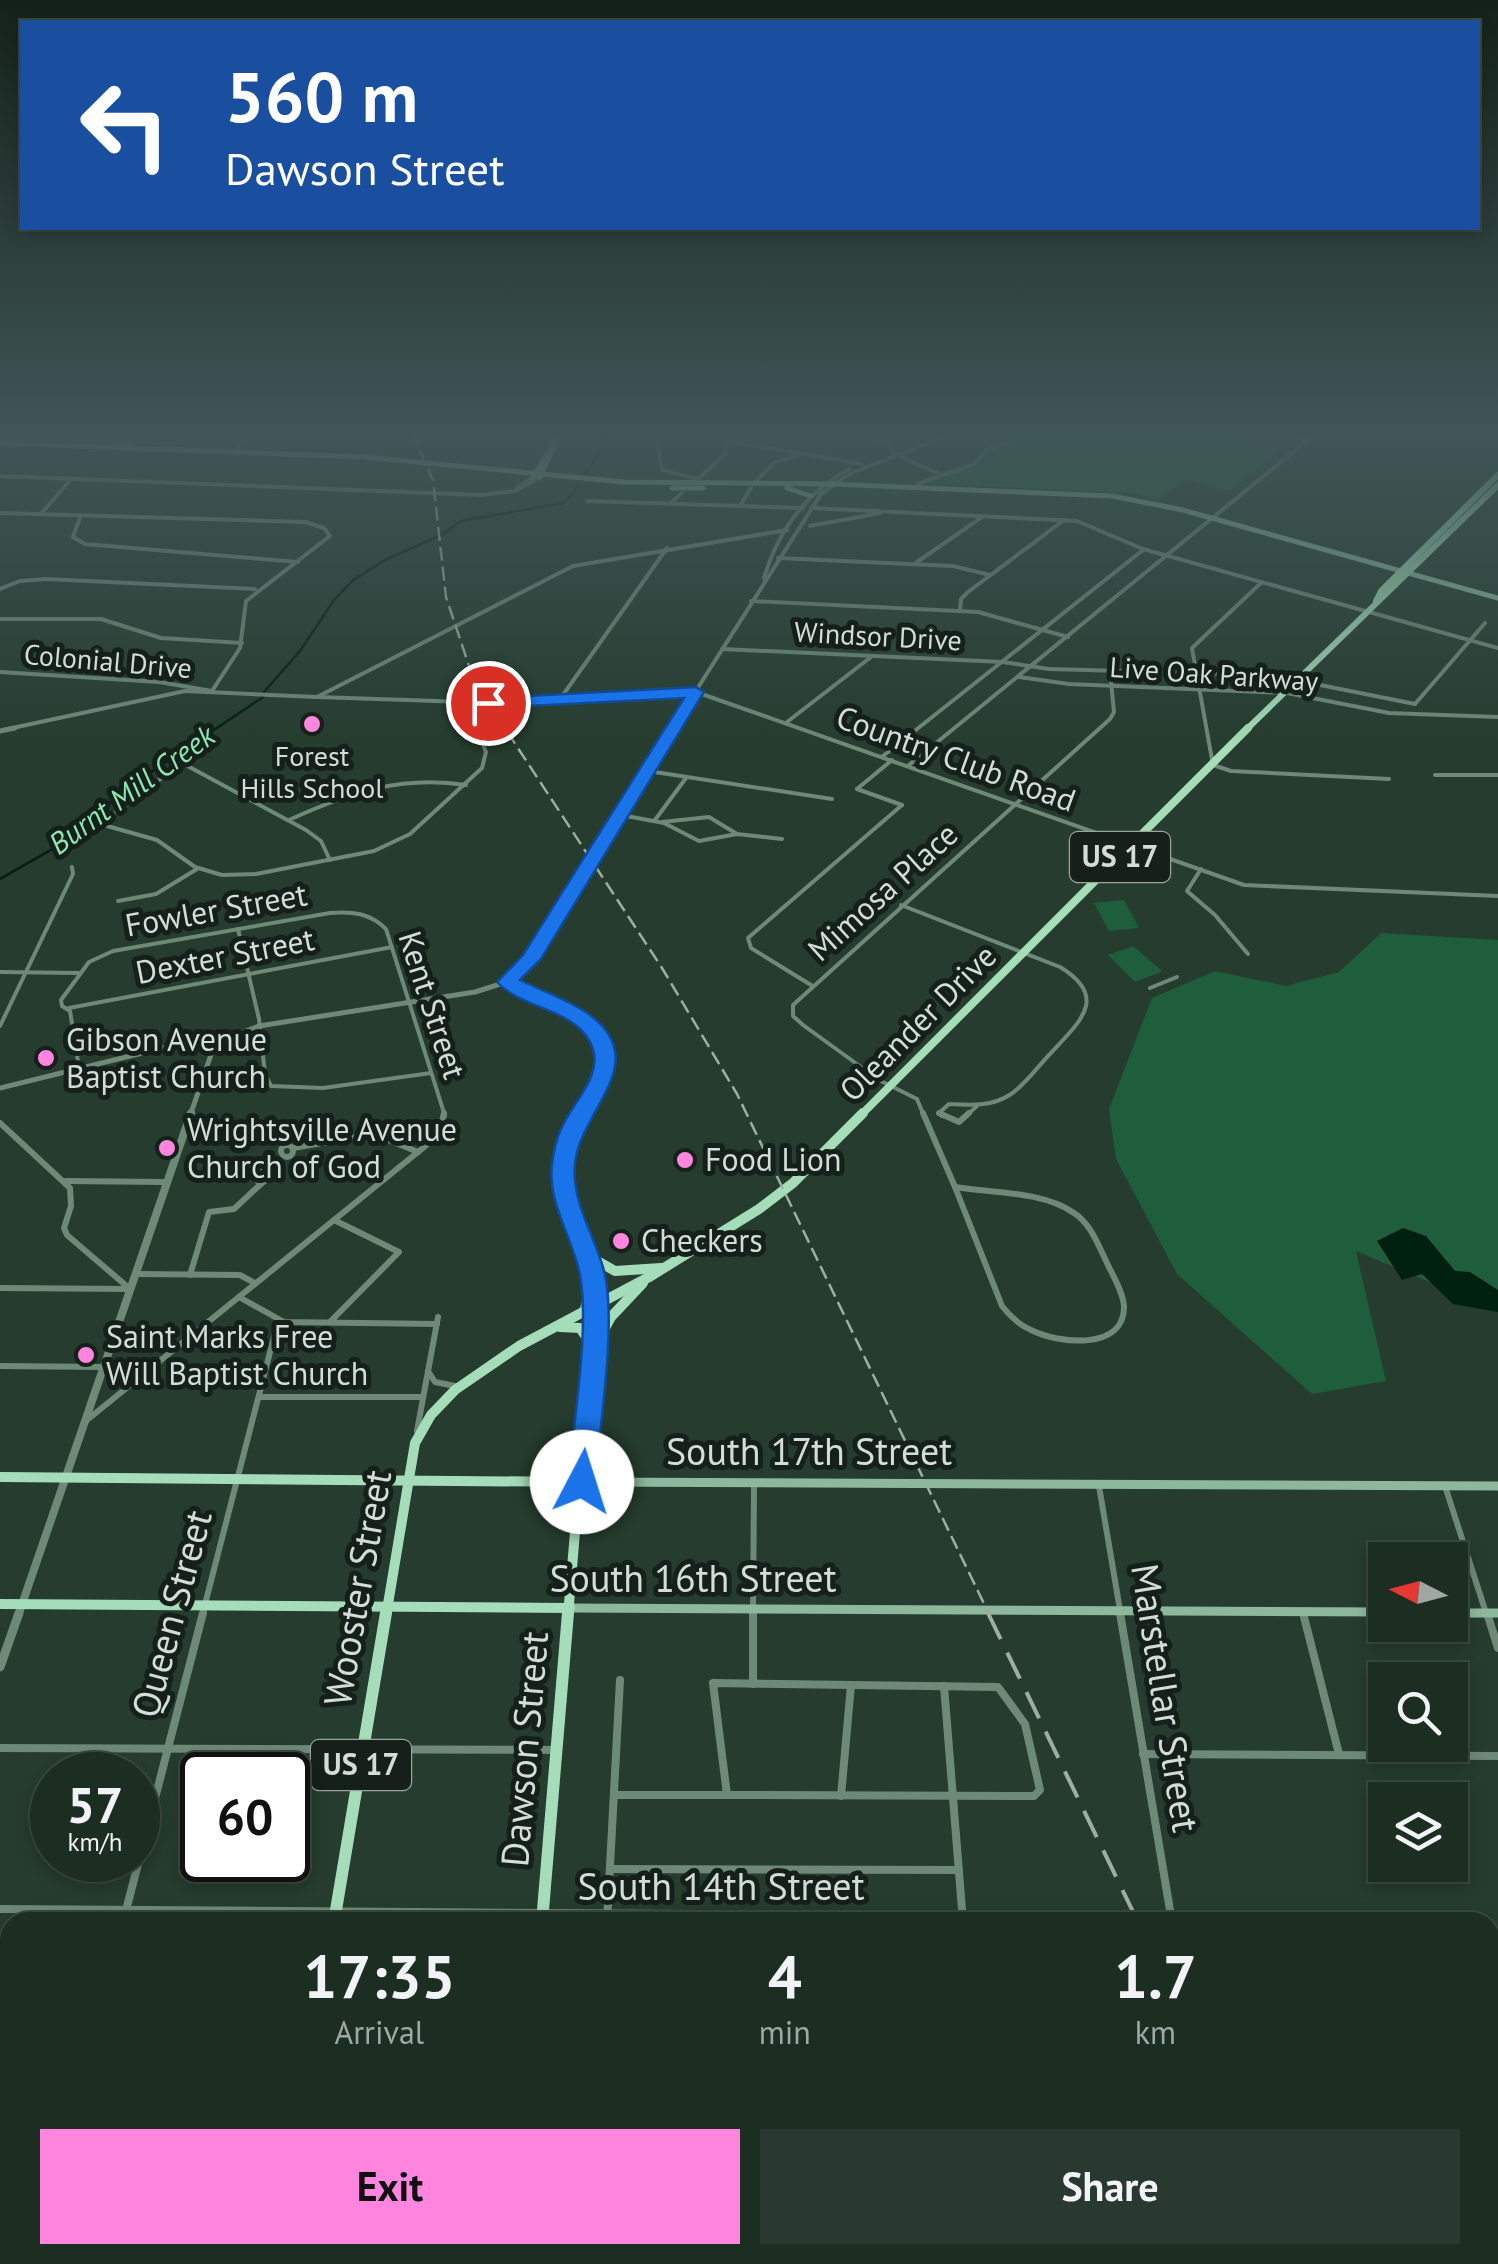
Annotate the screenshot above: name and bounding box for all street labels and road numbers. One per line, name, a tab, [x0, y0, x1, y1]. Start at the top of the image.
street label: Windsor Drive	[793, 613, 963, 658]
street label: Colonial Drive	[23, 635, 193, 686]
street label: Live Oak Parkway	[1109, 648, 1320, 699]
street label: Country Club Road	[831, 695, 1082, 821]
street label: Mimosa Place	[798, 813, 966, 970]
road number: US 17	[1070, 832, 1170, 882]
street label: Fowler Street	[122, 872, 310, 946]
street label: Dexter Street	[132, 917, 318, 993]
street label: Kent Street	[389, 926, 477, 1084]
street label: Oleander Drive	[830, 935, 1005, 1110]
street label: South 17th Street	[666, 1426, 952, 1475]
street label: Wooster Street	[312, 1466, 401, 1709]
street label: Queen Street	[119, 1504, 222, 1723]
street label: South 16th Street	[549, 1553, 837, 1602]
street label: Marstellar Street	[1121, 1560, 1212, 1835]
street label: Dawson Street	[489, 1629, 558, 1869]
road number: US 17	[311, 1740, 411, 1790]
street label: South 14th Street	[577, 1861, 865, 1910]

